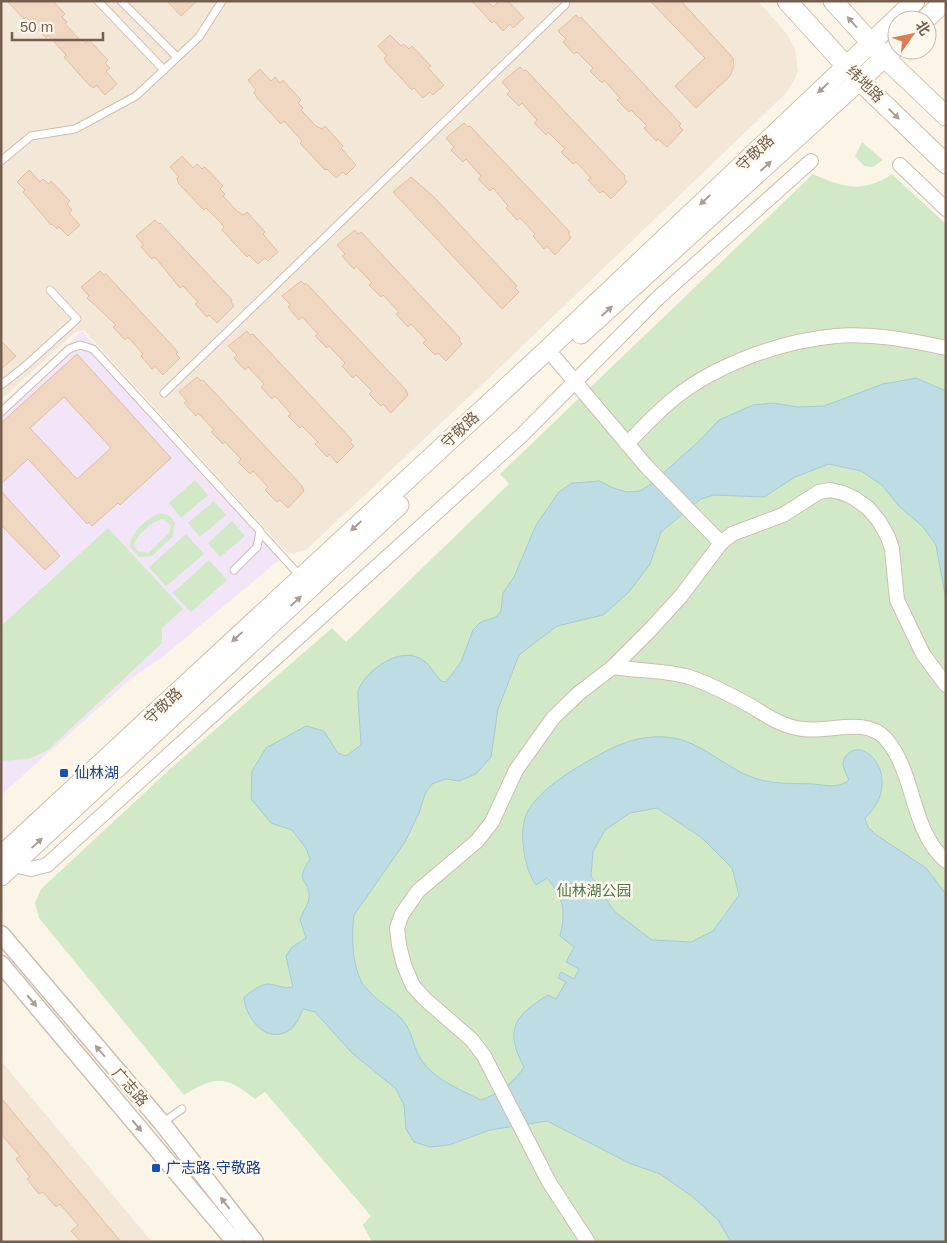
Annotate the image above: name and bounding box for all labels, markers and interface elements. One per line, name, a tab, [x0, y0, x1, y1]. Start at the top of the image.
scale bar	[12, 10, 104, 42]
north arrow	[887, 10, 937, 60]
one-way arrow	[846, 16, 858, 28]
text: 50 m	[20, 18, 53, 35]
text: 北	[912, 18, 933, 38]
street label: 纬地路	[843, 62, 887, 106]
one-way arrow	[817, 82, 829, 94]
one-way arrow	[888, 108, 900, 120]
street label: 守敬路	[732, 131, 777, 174]
one-way arrow	[759, 160, 771, 172]
one-way arrow	[699, 194, 711, 206]
one-way arrow	[601, 305, 613, 317]
street label: 守敬路	[437, 408, 482, 451]
one-way arrow	[351, 520, 363, 532]
one-way arrow	[290, 595, 302, 607]
one-way arrow	[232, 631, 244, 643]
street label: 守敬路	[140, 684, 185, 727]
place label: 仙林湖	[74, 764, 119, 781]
marker: 仙林湖	[58, 767, 70, 779]
one-way arrow	[30, 837, 42, 849]
park label: 仙林湖公园	[556, 882, 632, 899]
one-way arrow	[27, 995, 38, 1008]
one-way arrow	[94, 1045, 105, 1058]
street label: 广志路	[109, 1064, 152, 1109]
one-way arrow	[131, 1119, 143, 1131]
place label: 广志路·守敬路	[166, 1159, 261, 1176]
marker: 广志路·守敬路	[150, 1162, 162, 1174]
one-way arrow	[220, 1197, 231, 1210]

